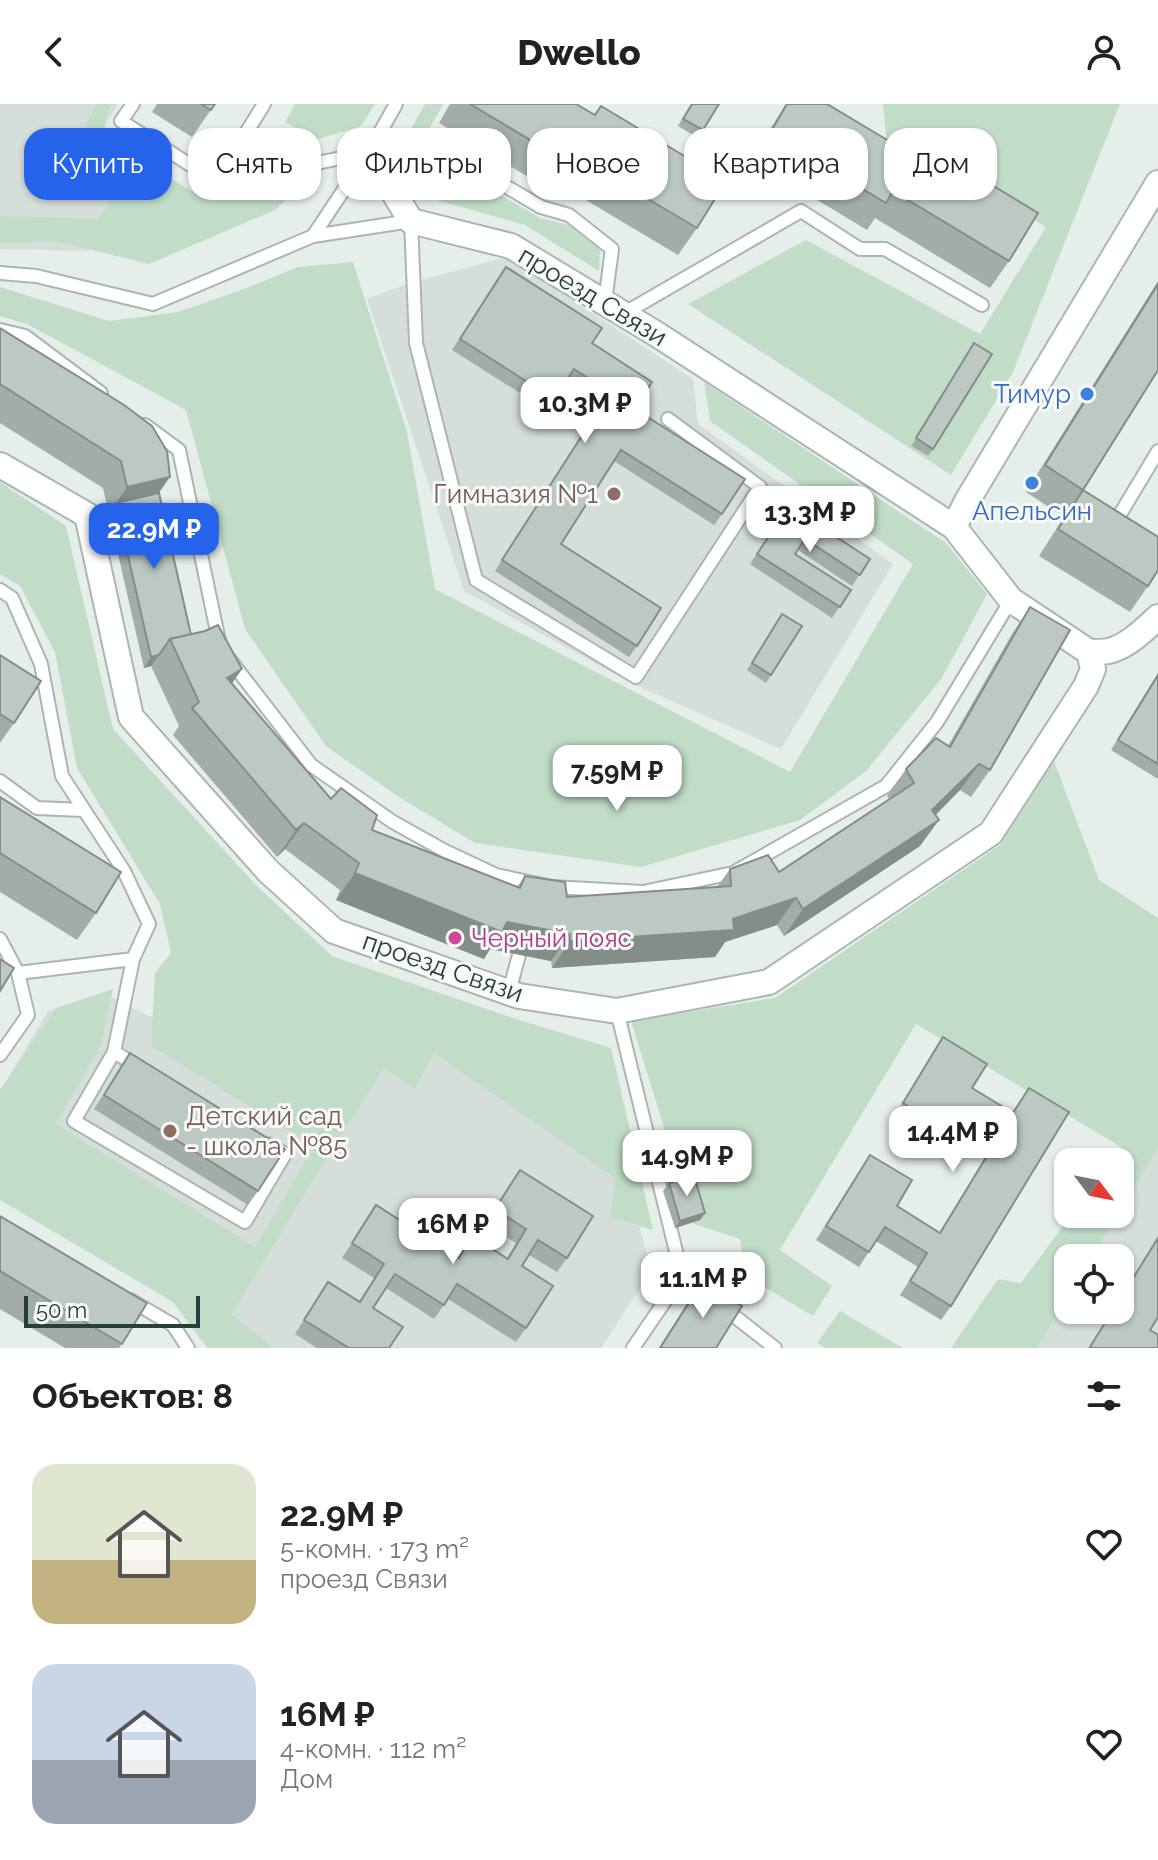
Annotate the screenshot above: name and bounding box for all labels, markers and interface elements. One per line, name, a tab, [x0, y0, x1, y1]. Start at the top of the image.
icon: back	[32, 30, 76, 74]
icon: person	[1082, 30, 1126, 74]
text: Dwello	[517, 31, 641, 73]
chip: Купить	[24, 128, 172, 200]
chip: Снять	[188, 128, 321, 200]
chip: Фильтры	[337, 128, 511, 200]
chip: Новое	[527, 128, 668, 200]
chip: Квартира	[684, 128, 868, 200]
chip: Дом	[884, 128, 997, 200]
street label: проезд Связи	[513, 240, 673, 352]
pin: 10.3M ₽	[511, 377, 659, 445]
place label: Тимур	[994, 379, 1071, 409]
marker: Тимур	[1078, 385, 1096, 403]
text: 10.3M ₽	[538, 388, 632, 418]
marker: Апельсин	[1023, 474, 1041, 492]
place label: Гимназия №1	[433, 479, 598, 509]
marker: Гимназия №1	[605, 485, 623, 503]
pin: 13.3M ₽	[736, 486, 884, 554]
place label: Апельсин	[972, 496, 1092, 526]
text: 13.3M ₽	[764, 497, 856, 527]
pin: 22.9M ₽	[80, 503, 228, 571]
text: 22.9M ₽	[107, 514, 201, 544]
pin: 7.59M ₽	[543, 745, 691, 813]
text: 7.59M ₽	[571, 756, 663, 786]
place label: Черный пояс	[471, 923, 632, 953]
street label: проезд Связи	[359, 926, 527, 1008]
marker: Черный пояс	[446, 929, 464, 947]
place label: Детский сад - школа №85	[186, 1101, 347, 1161]
pin: 14.4M ₽	[879, 1106, 1027, 1174]
text: 14.4M ₽	[907, 1117, 999, 1147]
marker: Детский сад - школа №85	[161, 1122, 179, 1140]
pin: 14.9M ₽	[613, 1130, 761, 1198]
text: 14.9M ₽	[641, 1141, 733, 1171]
north arrow	[1054, 1148, 1134, 1228]
map controls	[1054, 1148, 1134, 1324]
pin: 16M ₽	[397, 1198, 509, 1266]
text: 16M ₽	[417, 1209, 489, 1239]
button: locate	[1054, 1244, 1134, 1324]
pin: 11.1M ₽	[629, 1252, 777, 1320]
text: 11.1M ₽	[659, 1263, 747, 1293]
scale bar	[24, 1292, 200, 1328]
text: 50 m	[36, 1297, 87, 1323]
icon: filters	[1082, 1374, 1126, 1418]
text: Объектов: 8	[32, 1376, 233, 1416]
text: 22.9M ₽	[280, 1494, 403, 1534]
icon: home	[96, 1496, 192, 1592]
icon: heart	[1082, 1522, 1126, 1566]
text: 5-комн. · 173 m²	[280, 1534, 469, 1564]
text: проезд Связи	[280, 1564, 448, 1594]
text: 16M ₽	[280, 1694, 375, 1734]
icon: home	[96, 1696, 192, 1792]
icon: heart	[1082, 1722, 1126, 1766]
text: 4-комн. · 112 m²	[280, 1734, 466, 1764]
text: Дом	[280, 1764, 333, 1794]

